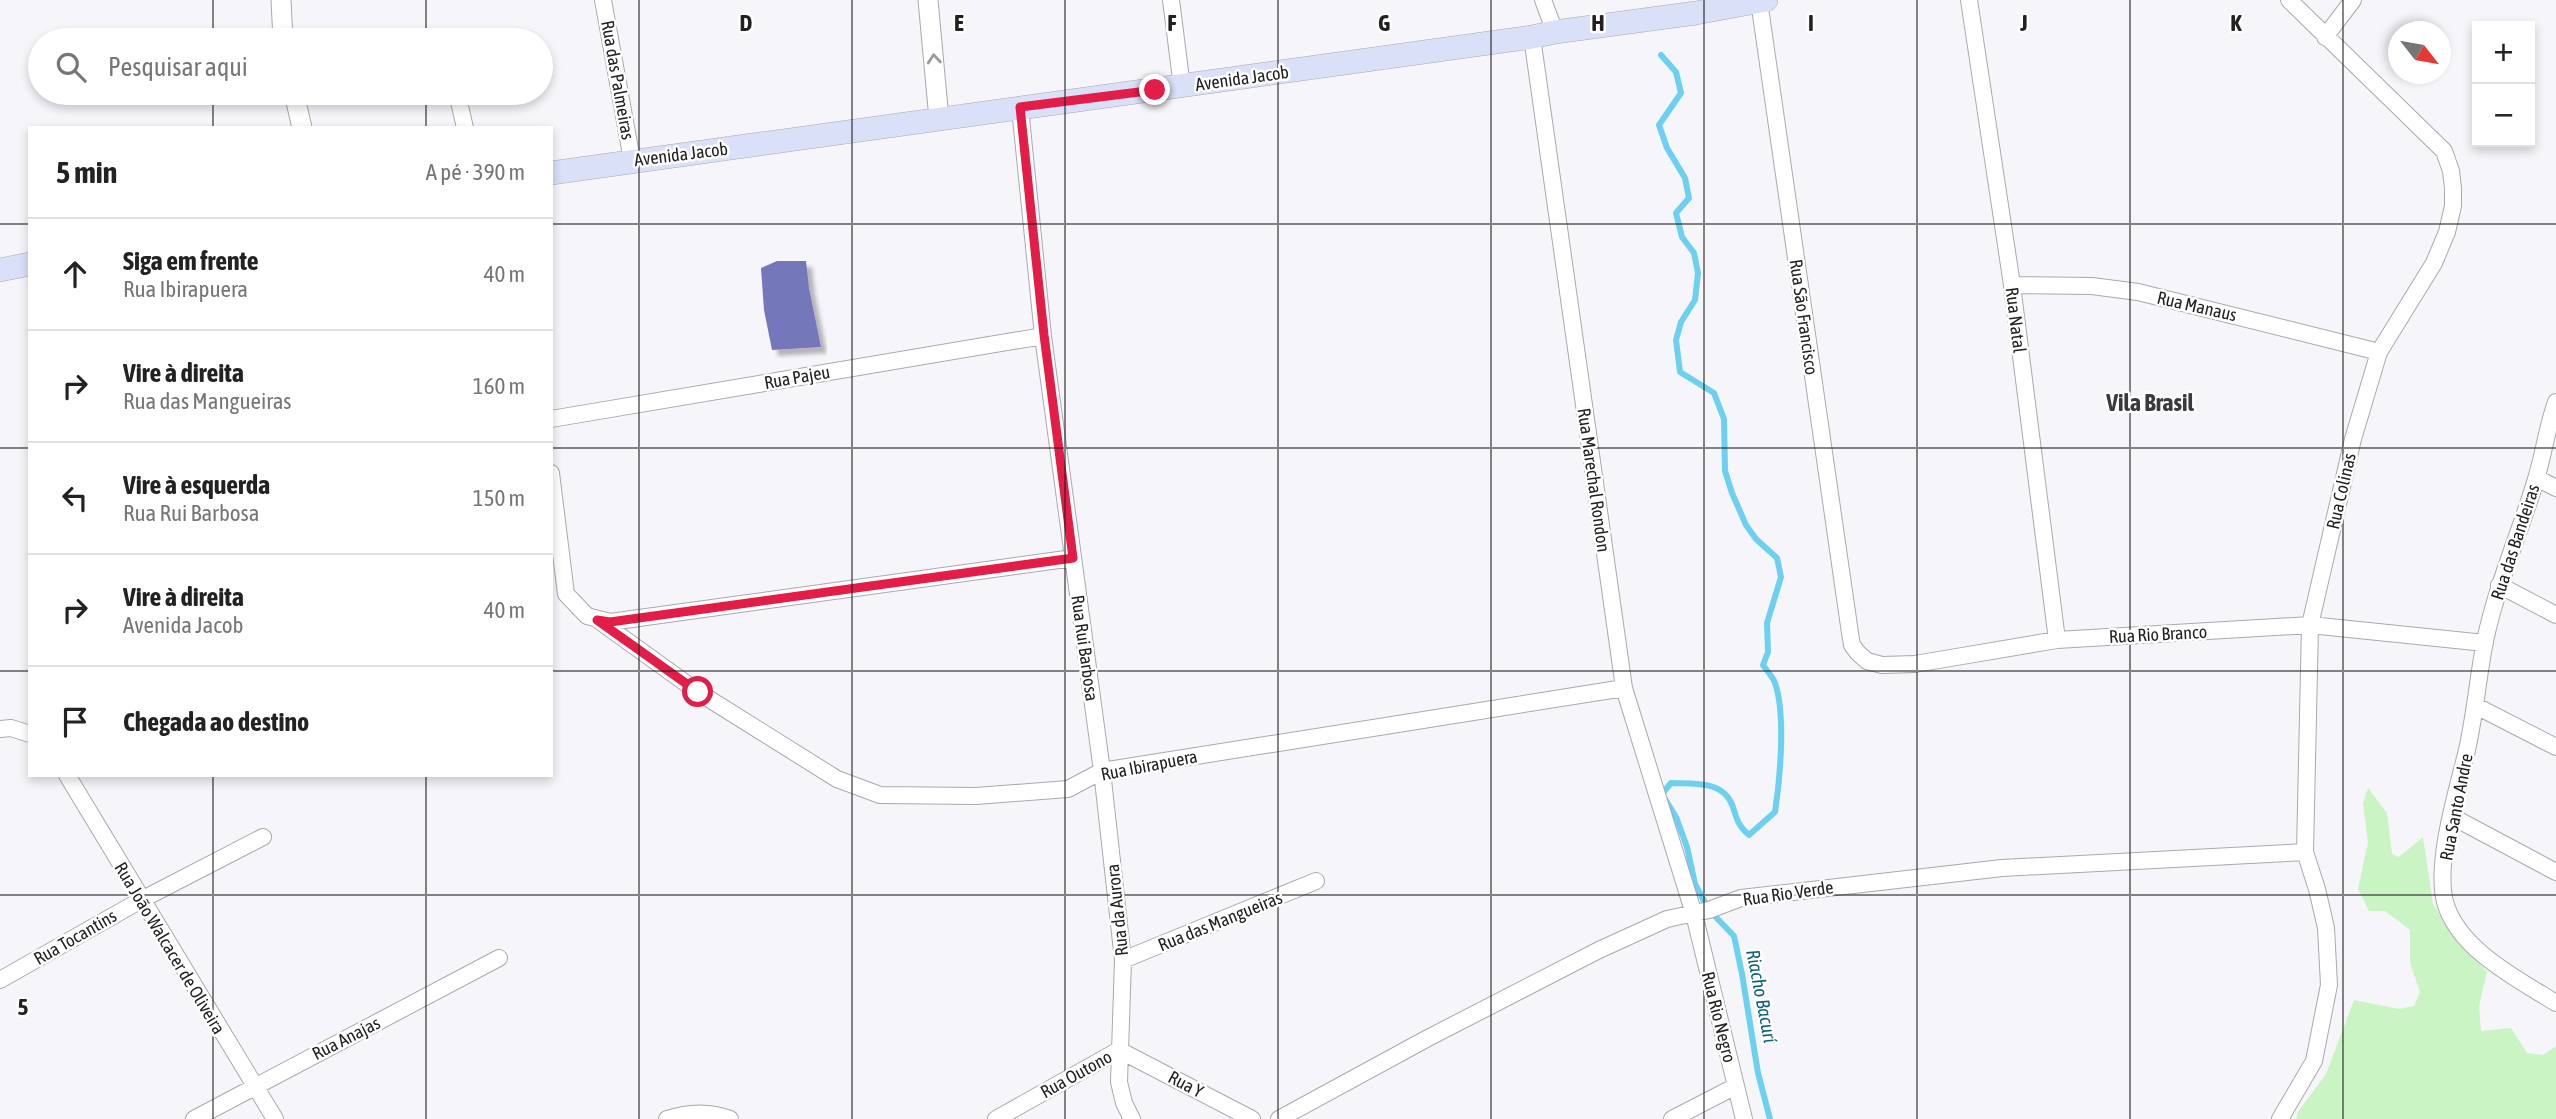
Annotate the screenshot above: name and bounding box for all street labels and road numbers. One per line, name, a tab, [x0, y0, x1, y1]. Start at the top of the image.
street label: Rua das Palmeiras	[597, 19, 639, 141]
street label: Avenida Jacob	[1194, 61, 1290, 95]
street label: Avenida Jacob	[633, 138, 729, 170]
street label: Rua São Francisco	[1785, 258, 1823, 376]
street label: Rua Natal	[2002, 286, 2030, 354]
street label: Rua Manaus	[2155, 287, 2239, 325]
street label: Rua Pajeu	[762, 361, 832, 393]
street label: Rua Marechal Rondon	[1573, 407, 1615, 553]
street label: Rua Colinas	[2322, 451, 2360, 531]
street label: Rua das Bandeiras	[2486, 481, 2544, 603]
street label: Rua Rui Barbosa	[1067, 594, 1103, 702]
street label: Rua Rio Branco	[2108, 621, 2208, 647]
street label: Rua Ibirapuera	[1099, 745, 1199, 785]
street label: Rua Santo Andre	[2435, 752, 2477, 862]
street label: Rua João Walcacer de Oliveira	[110, 858, 230, 1038]
street label: Rua da Aurora	[1102, 863, 1132, 957]
street label: Rua Rio Verde	[1741, 876, 1835, 910]
street label: Rua das Mangueiras	[1155, 887, 1285, 955]
street label: Rua Tocantins	[30, 905, 120, 969]
street label: Rua Rio Negro	[1698, 969, 1740, 1065]
street label: Rua Anajas	[309, 1012, 383, 1064]
street label: Rua Outono	[1037, 1046, 1115, 1102]
street label: Rua Y	[1165, 1066, 1207, 1102]

